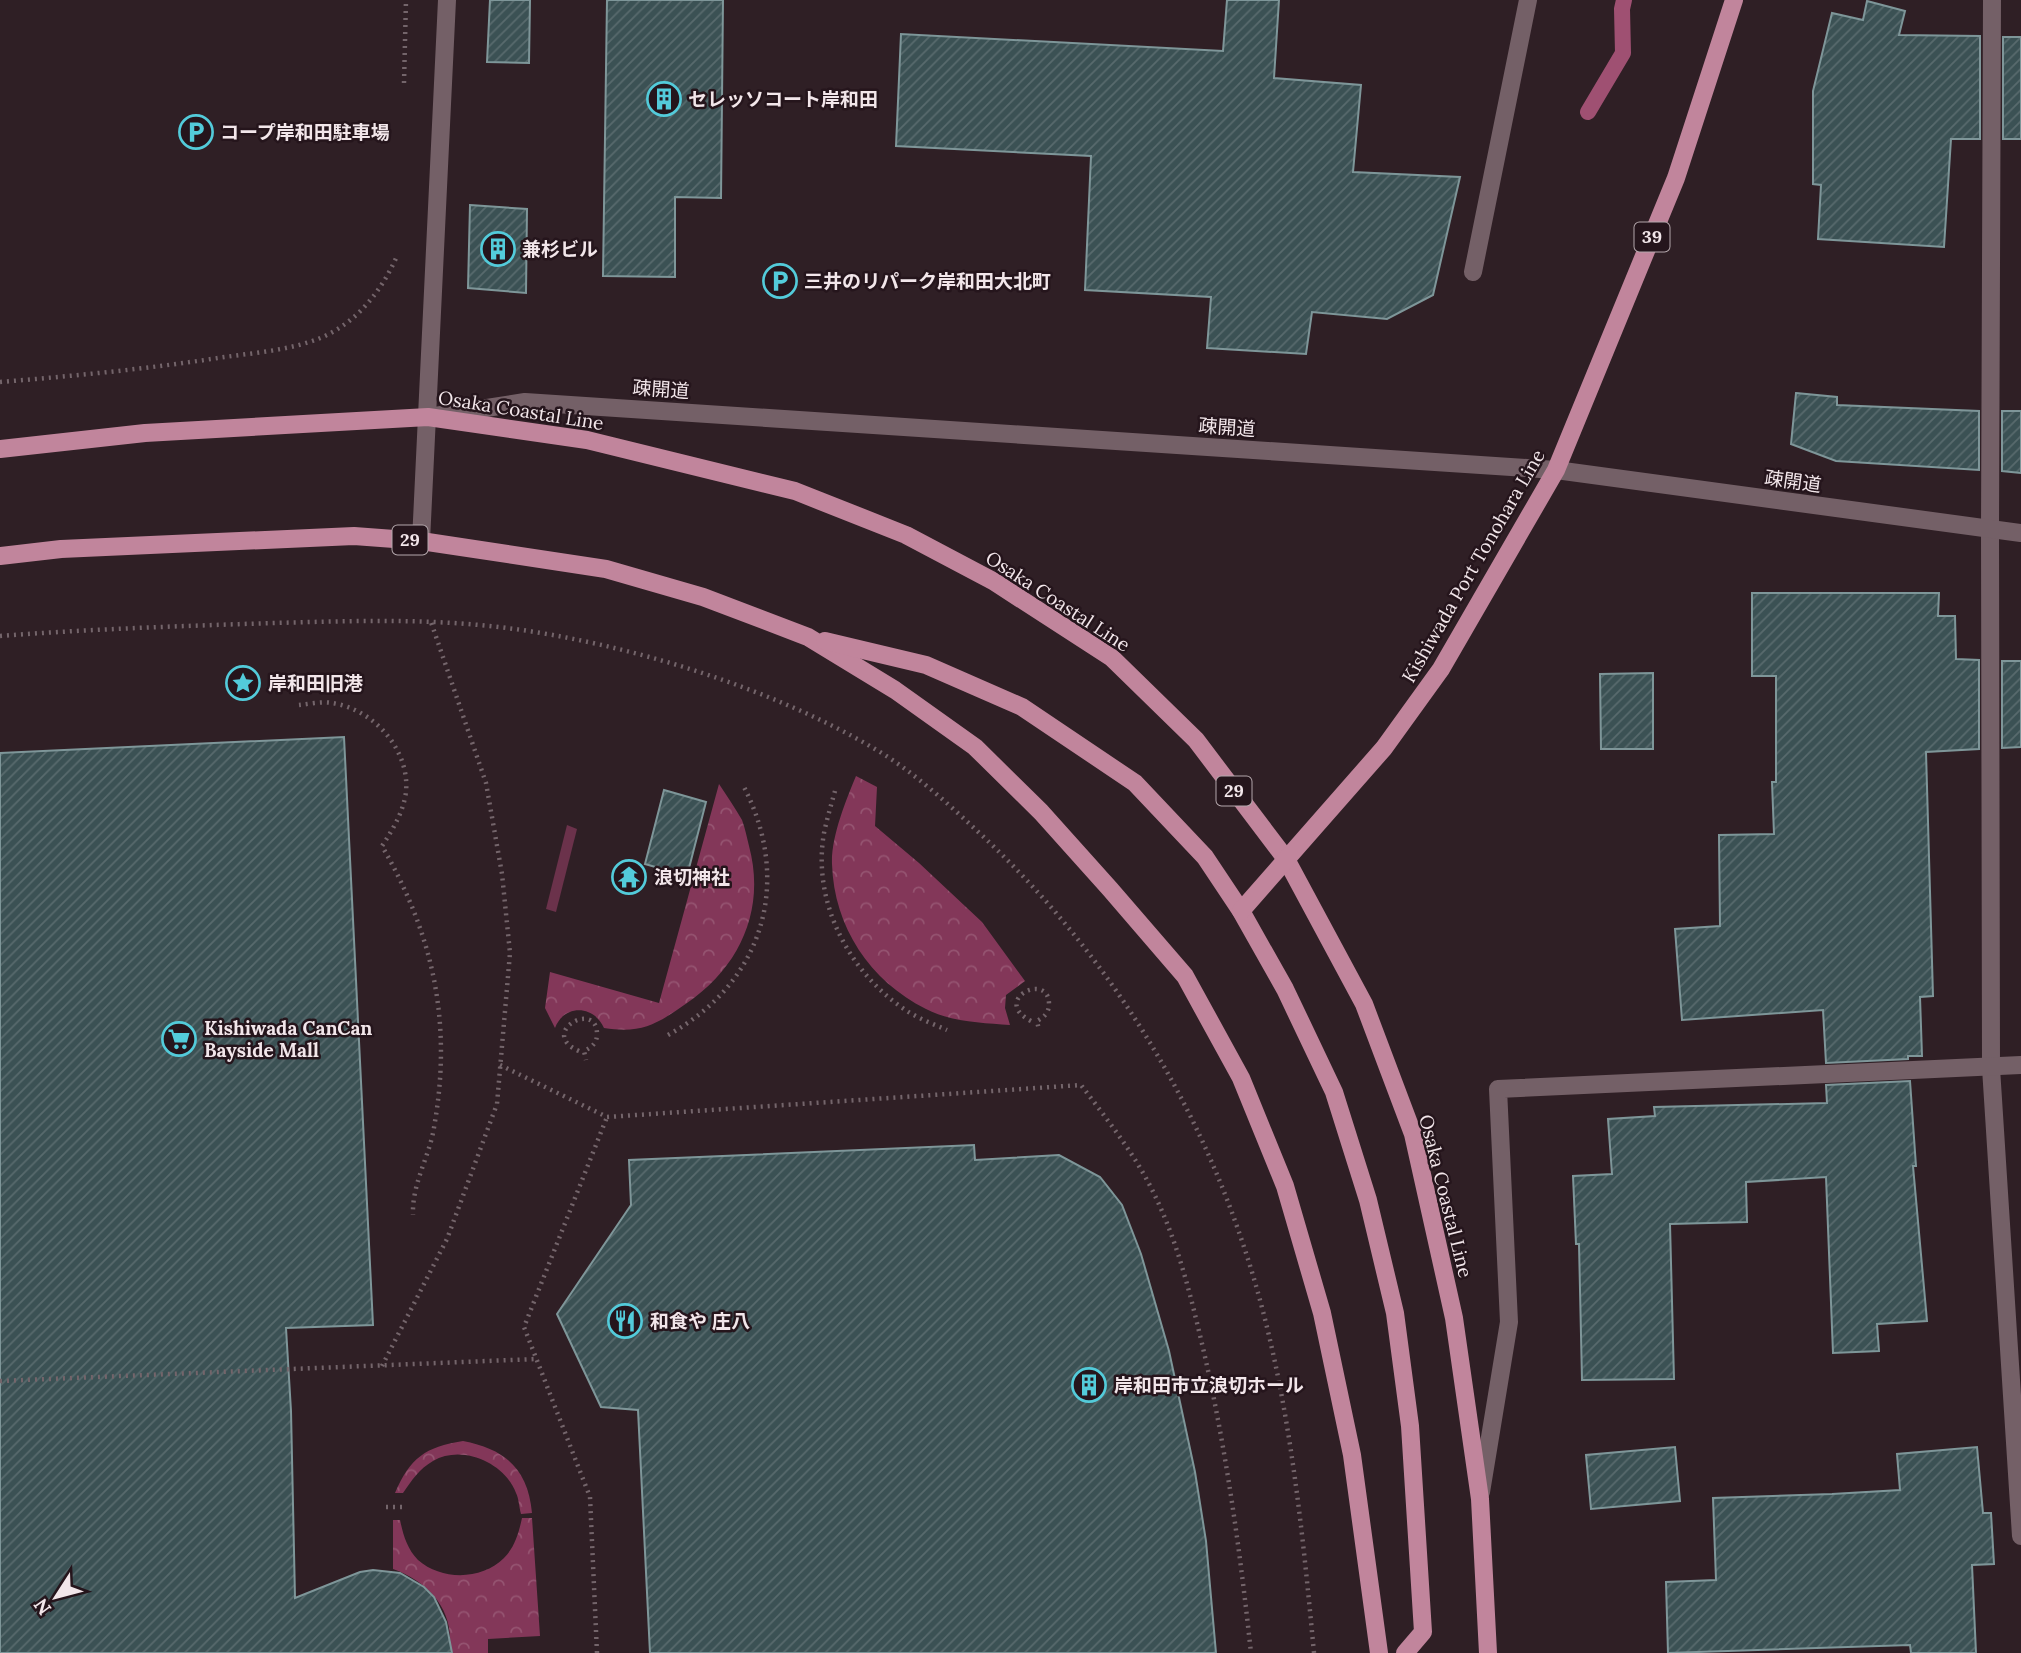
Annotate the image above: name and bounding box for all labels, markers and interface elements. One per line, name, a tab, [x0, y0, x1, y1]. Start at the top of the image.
building icon: セレッソコート岸和田	[645, 80, 683, 118]
place label: セレッソコート岸和田	[688, 87, 878, 111]
parking icon: コープ岸和田駐車場	[177, 113, 215, 151]
place label: コープ岸和田駐車場	[220, 120, 390, 144]
road number: 39	[1634, 222, 1670, 251]
building icon: 兼杉ビル	[479, 230, 517, 268]
place label: 兼杉ビル	[522, 237, 598, 261]
parking icon: 三井のリパーク岸和田大北町	[761, 262, 799, 300]
place label: 三井のリパーク岸和田大北町	[804, 269, 1051, 293]
street label: 疎開道	[632, 375, 690, 403]
street label: Osaka Coastal Line	[437, 385, 605, 435]
street label: 疎開道	[1198, 413, 1256, 441]
street label: Kishiwada Port Tonohara Line	[1396, 445, 1550, 687]
street label: 疎開道	[1763, 465, 1823, 497]
road number: 29	[392, 526, 428, 554]
street label: Osaka Coastal Line	[981, 545, 1135, 657]
place icon: 岸和田旧港	[224, 664, 262, 702]
place label: 岸和田旧港	[268, 671, 363, 695]
road number: 29	[1216, 776, 1252, 806]
temple icon: 浪切神社	[610, 858, 648, 896]
place label: 浪切神社	[654, 865, 730, 889]
place label: Kishiwada CanCan Bayside Mall	[204, 1016, 372, 1062]
supermarket icon: Kishiwada CanCan Bayside Mall	[160, 1020, 198, 1058]
street label: Osaka Coastal Line	[1414, 1112, 1478, 1280]
restaurant icon: 和食や 庄八	[606, 1302, 644, 1340]
place label: 和食や 庄八	[650, 1309, 750, 1333]
building icon: 岸和田市立浪切ホール	[1070, 1366, 1108, 1404]
place label: 岸和田市立浪切ホール	[1114, 1373, 1304, 1397]
north arrow	[21, 1562, 91, 1632]
text: N	[28, 1594, 56, 1620]

